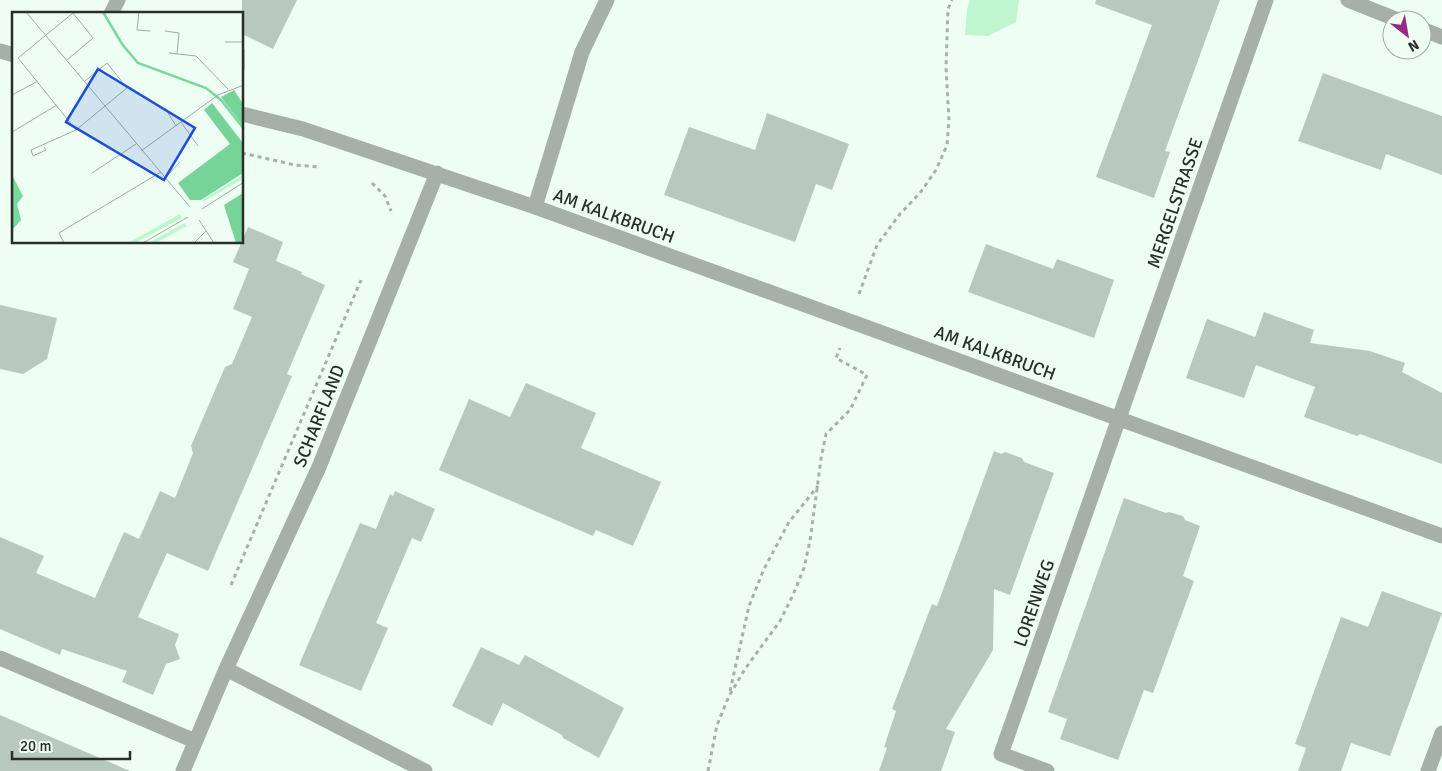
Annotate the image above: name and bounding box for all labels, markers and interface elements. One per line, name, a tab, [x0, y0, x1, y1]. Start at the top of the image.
north arrow	[1382, 10, 1432, 60]
inset map	[12, 12, 244, 244]
text: N	[1405, 36, 1422, 56]
street label: MERGELSTRASSE	[1142, 135, 1208, 271]
street label: AM KALKBRUCH	[550, 184, 678, 248]
street label: AM KALKBRUCH	[931, 321, 1059, 385]
street label: SCHARFLAND	[289, 362, 349, 470]
street label: LORENWEG	[1009, 556, 1059, 650]
scale bar	[12, 728, 130, 760]
text: 20 m	[20, 737, 51, 755]

